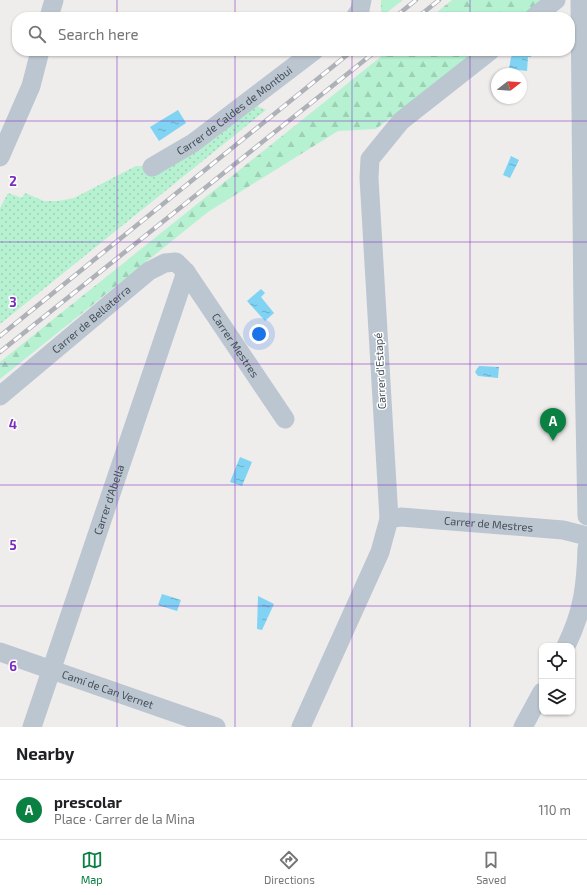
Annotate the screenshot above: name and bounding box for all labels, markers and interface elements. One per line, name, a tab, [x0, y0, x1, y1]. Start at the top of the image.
search box	[12, 12, 575, 56]
icon: search	[26, 23, 48, 45]
text: Search here	[58, 25, 139, 43]
street label: Carrer de Caldes de Montbui	[174, 63, 294, 157]
north arrow	[491, 68, 527, 104]
text: 2	[9, 173, 17, 189]
street label: Carrer de Bellaterra	[49, 282, 133, 356]
text: 3	[9, 294, 17, 310]
street label: Carrer Mestres	[210, 310, 262, 380]
your location	[249, 324, 269, 344]
street label: Carrer d'Estapé	[371, 332, 388, 410]
pin: A	[540, 408, 566, 441]
text: 4	[9, 416, 17, 432]
street label: Carrer d'Abella	[91, 463, 126, 536]
street label: Carrer de Mestres	[443, 513, 534, 534]
text: 5	[9, 537, 17, 553]
map controls	[539, 643, 575, 715]
button: locate	[539, 643, 575, 679]
text: 6	[9, 658, 17, 674]
street label: Camí de Can Vernet	[60, 667, 155, 711]
button: layers	[539, 679, 575, 715]
text: Nearby	[16, 743, 74, 763]
text: prescolar	[54, 793, 122, 811]
text: A	[25, 802, 33, 818]
text: 110 m	[539, 802, 571, 818]
text: Place · Carrer de la Mina	[54, 811, 195, 827]
tab: Map	[81, 849, 103, 886]
tab: Directions	[264, 849, 315, 886]
tab: Saved	[476, 849, 506, 886]

